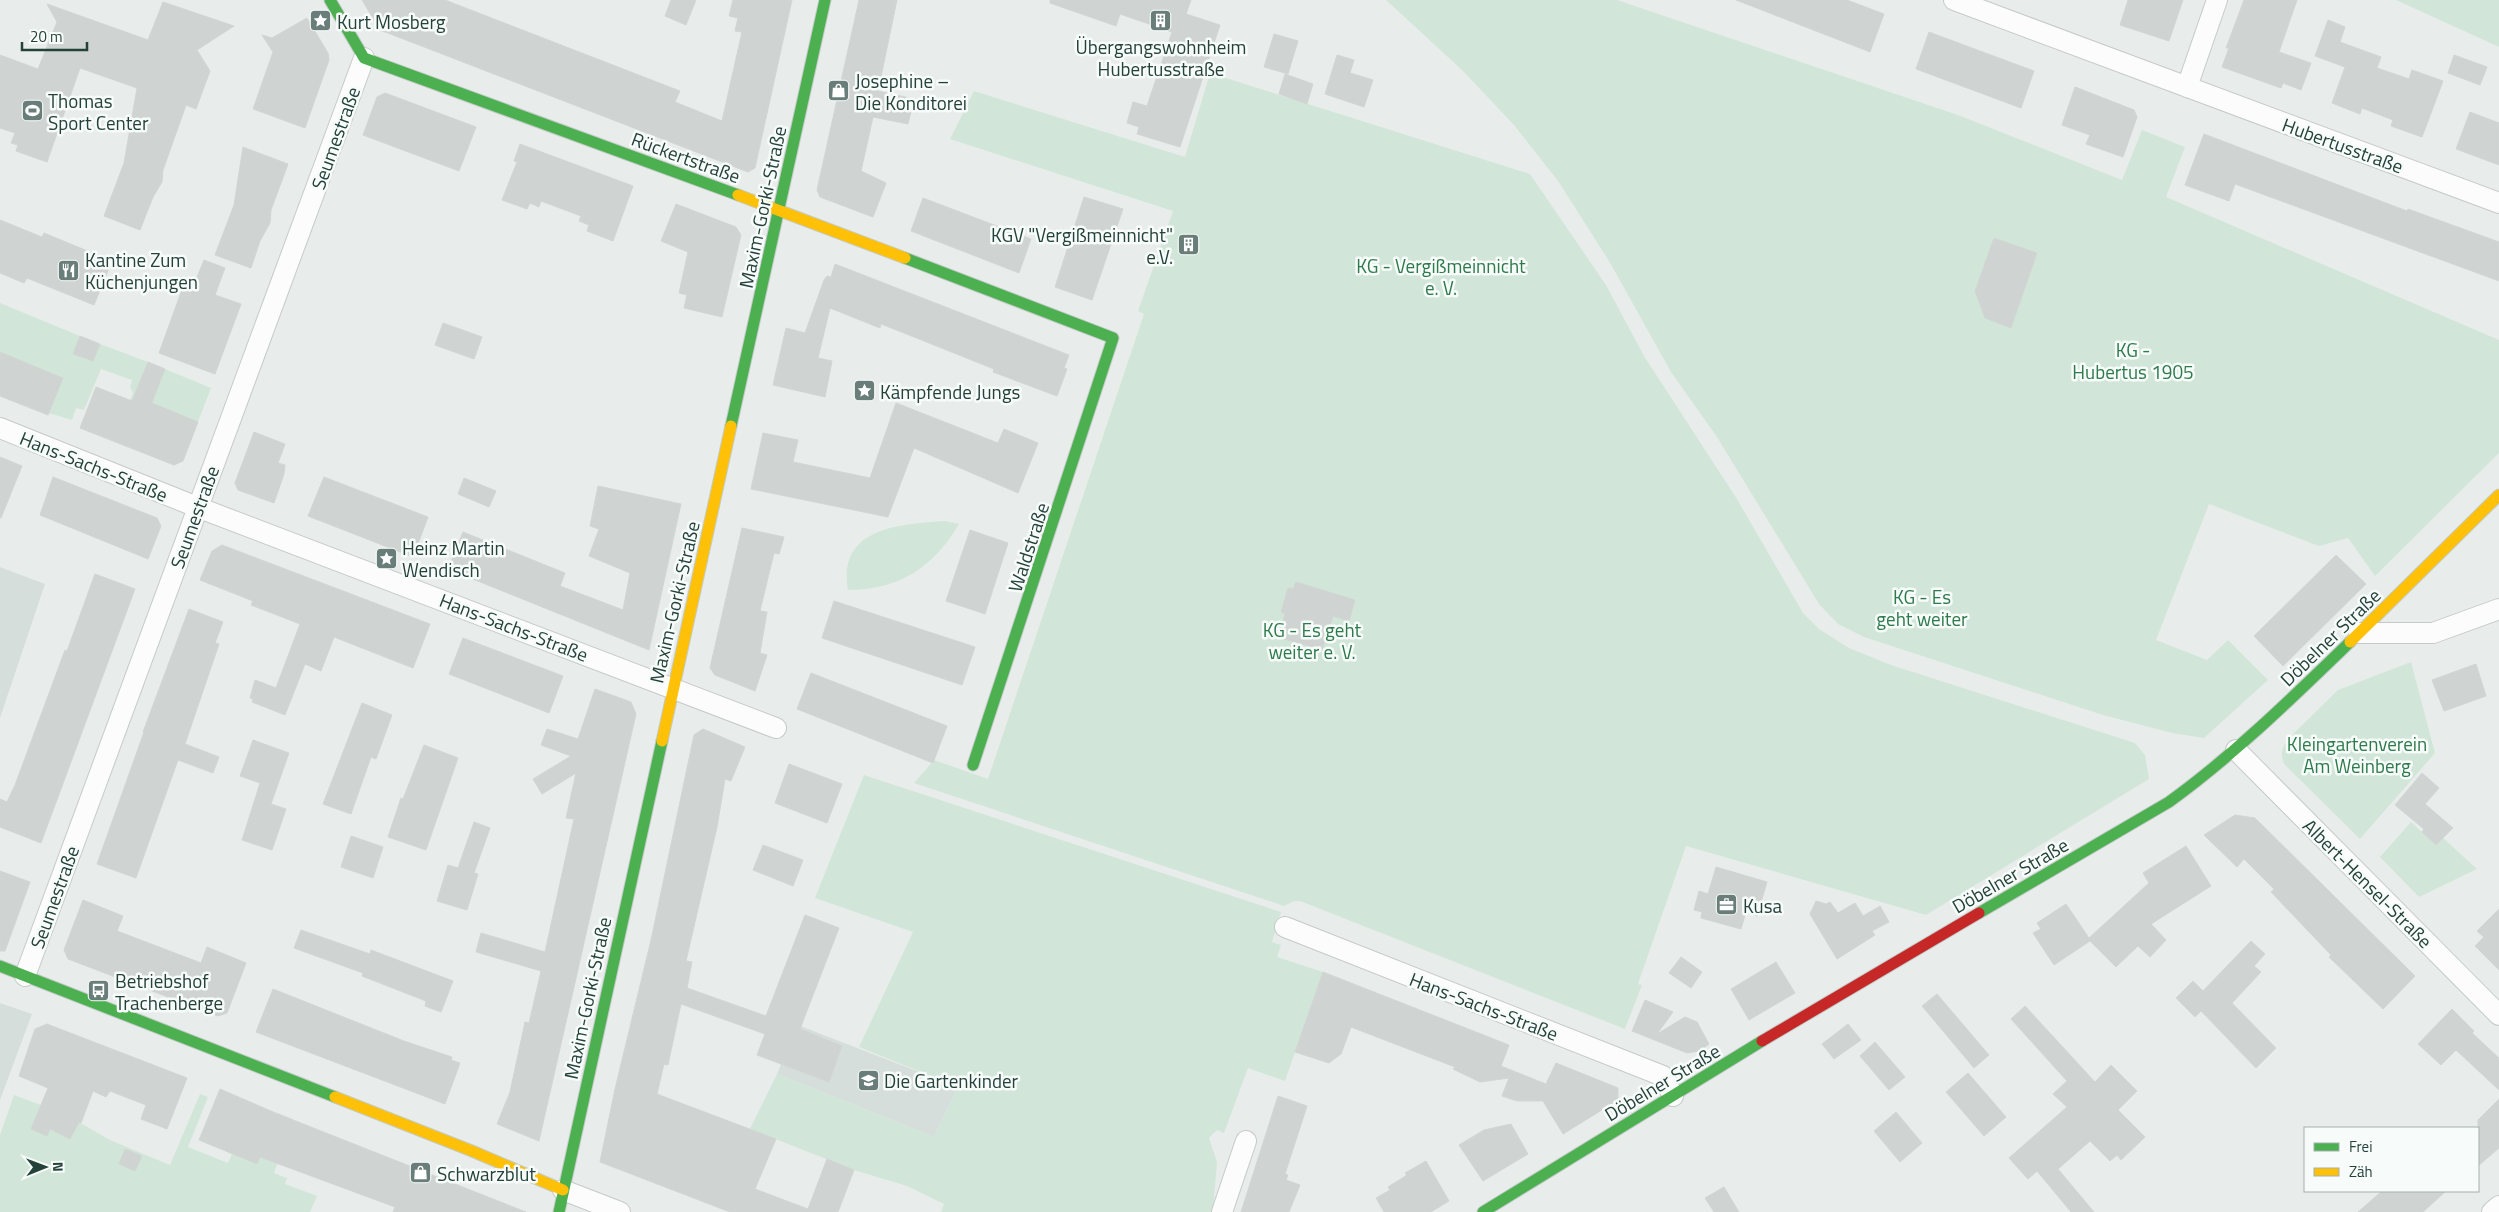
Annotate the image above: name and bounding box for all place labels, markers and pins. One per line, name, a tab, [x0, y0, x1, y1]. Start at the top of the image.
place label: Kurt Mosberg	[337, 7, 446, 36]
building icon: Übergangswohnheim Hubertusstraße	[1149, 8, 1173, 32]
place icon: Kurt Mosberg	[309, 9, 333, 33]
place label: Übergangswohnheim Hubertusstraße	[1076, 32, 1246, 83]
place label: Josephine – Die Konditorei	[855, 66, 967, 117]
shop icon: Josephine – Die Konditorei	[827, 79, 851, 103]
place label: Thomas Sport Center	[48, 86, 149, 137]
sports icon: Thomas Sport Center	[20, 99, 44, 123]
place label: KGV "Vergißmeinnicht" e.V.	[991, 220, 1173, 271]
building icon: KGV "Vergißmeinnicht" e.V.	[1177, 233, 1201, 257]
place label: Kantine Zum Küchenjungen	[85, 245, 198, 296]
restaurant icon: Kantine Zum Küchenjungen	[57, 258, 81, 282]
place label: Kämpfende Jungs	[880, 377, 1021, 406]
place icon: Kämpfende Jungs	[852, 379, 876, 403]
place label: Heinz Martin Wendisch	[402, 533, 505, 584]
place icon: Heinz Martin Wendisch	[374, 546, 398, 570]
place label: Kusa	[1743, 891, 1782, 920]
office icon: Kusa	[1715, 893, 1739, 917]
place label: Betriebshof Trachenberge	[115, 966, 223, 1017]
bus stop icon: Betriebshof Trachenberge	[87, 979, 111, 1003]
place label: Die Gartenkinder	[884, 1066, 1019, 1095]
school or university icon: Die Gartenkinder	[856, 1068, 880, 1092]
place label: Schwarzblut	[437, 1159, 536, 1188]
shop icon: Schwarzblut	[409, 1161, 433, 1185]

